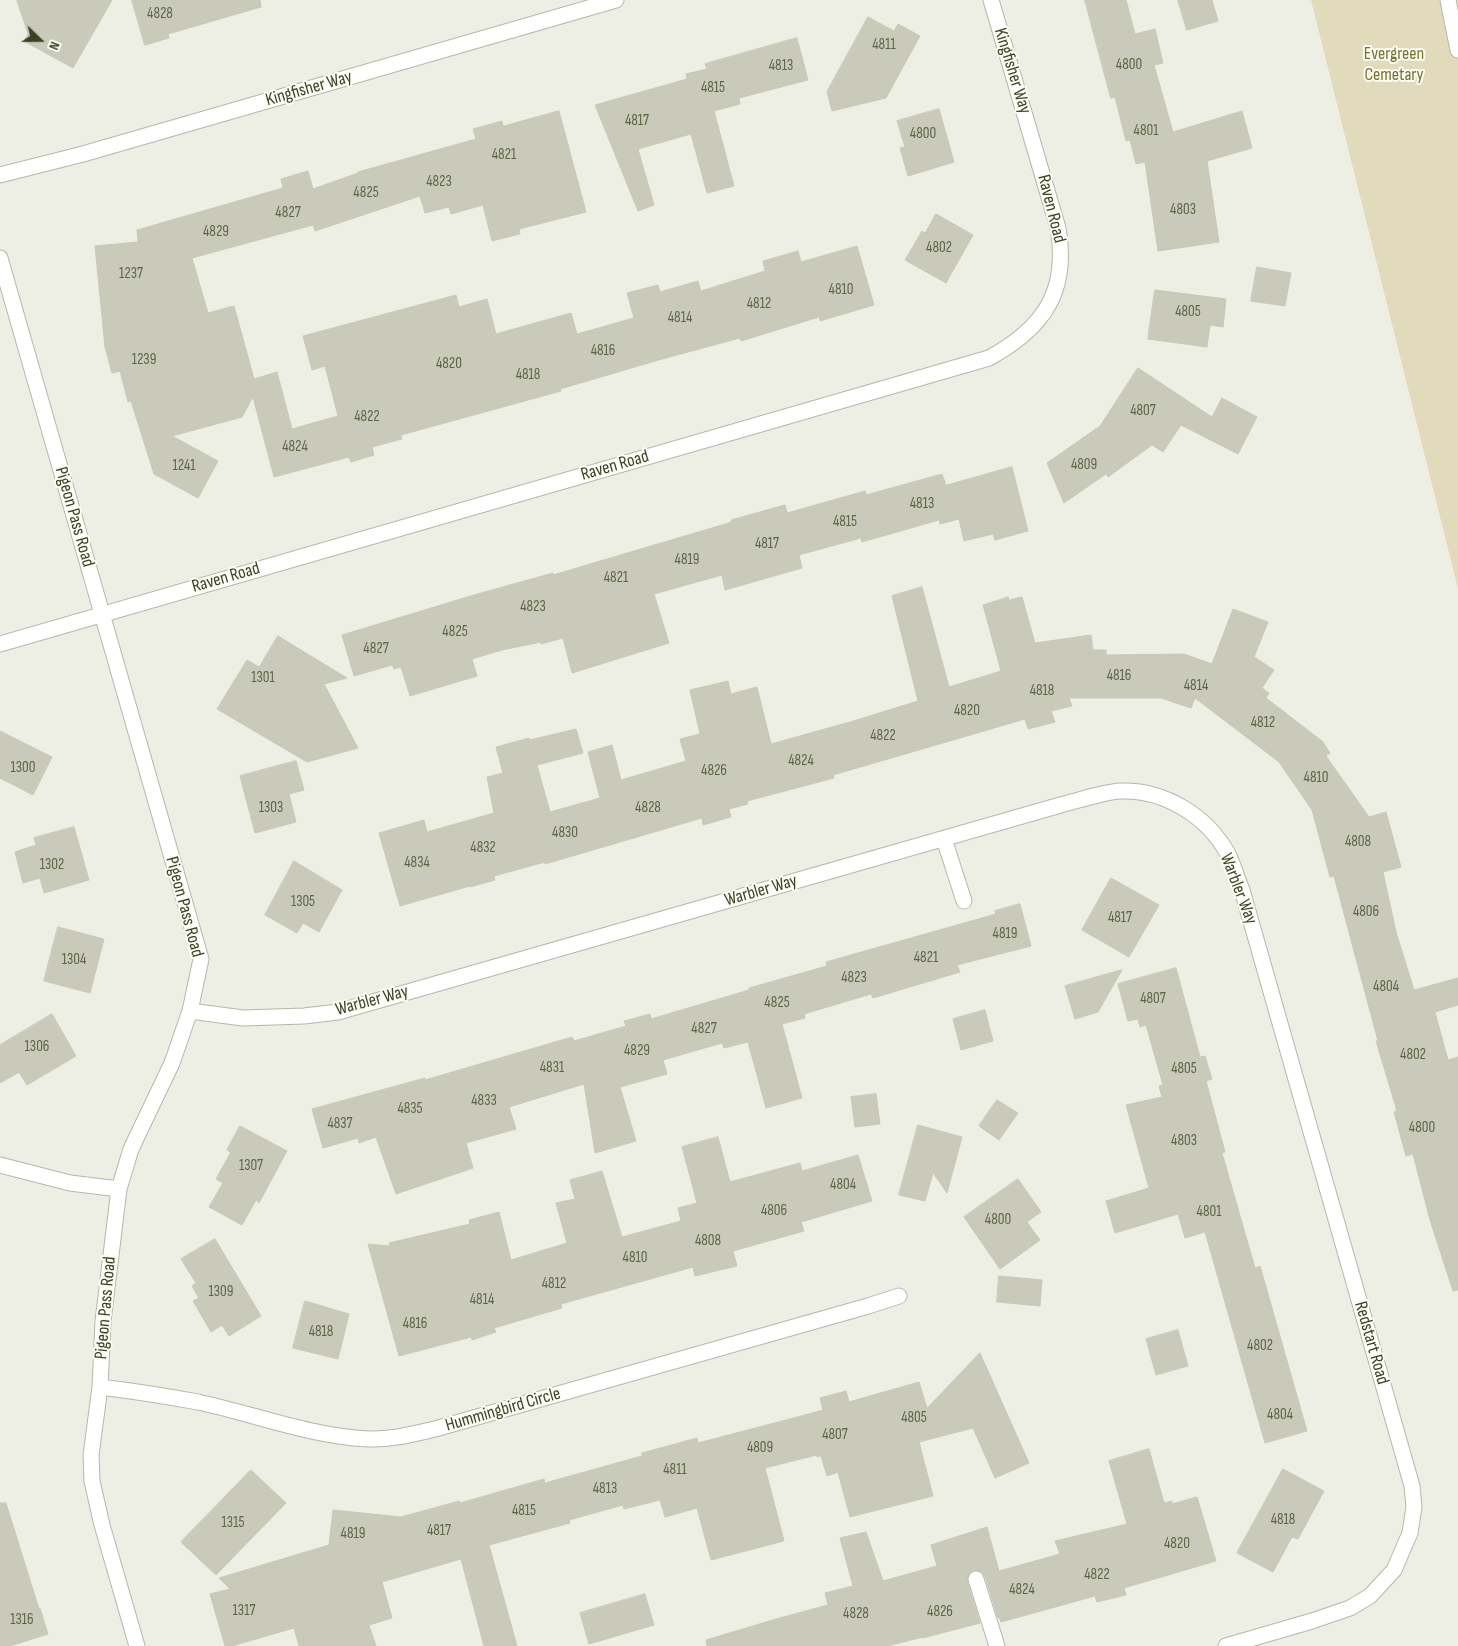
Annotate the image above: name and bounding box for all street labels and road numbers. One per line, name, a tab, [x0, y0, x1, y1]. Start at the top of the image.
street label: Kingfisher Way	[989, 25, 1035, 117]
street label: Kingfisher Way	[263, 66, 355, 112]
street label: Raven Road	[1032, 173, 1070, 245]
street label: Raven Road	[579, 446, 651, 486]
street label: Pigeon Pass Road	[49, 464, 99, 570]
street label: Raven Road	[190, 558, 262, 598]
street label: Warbler Way	[1215, 850, 1261, 928]
street label: Pigeon Pass Road	[160, 854, 208, 960]
street label: Warbler Way	[722, 870, 800, 912]
street label: Warbler Way	[333, 981, 411, 1021]
street label: Pigeon Pass Road	[91, 1256, 121, 1360]
street label: Redstart Road	[1349, 1299, 1393, 1387]
street label: Hummingbird Circle	[443, 1383, 563, 1437]

